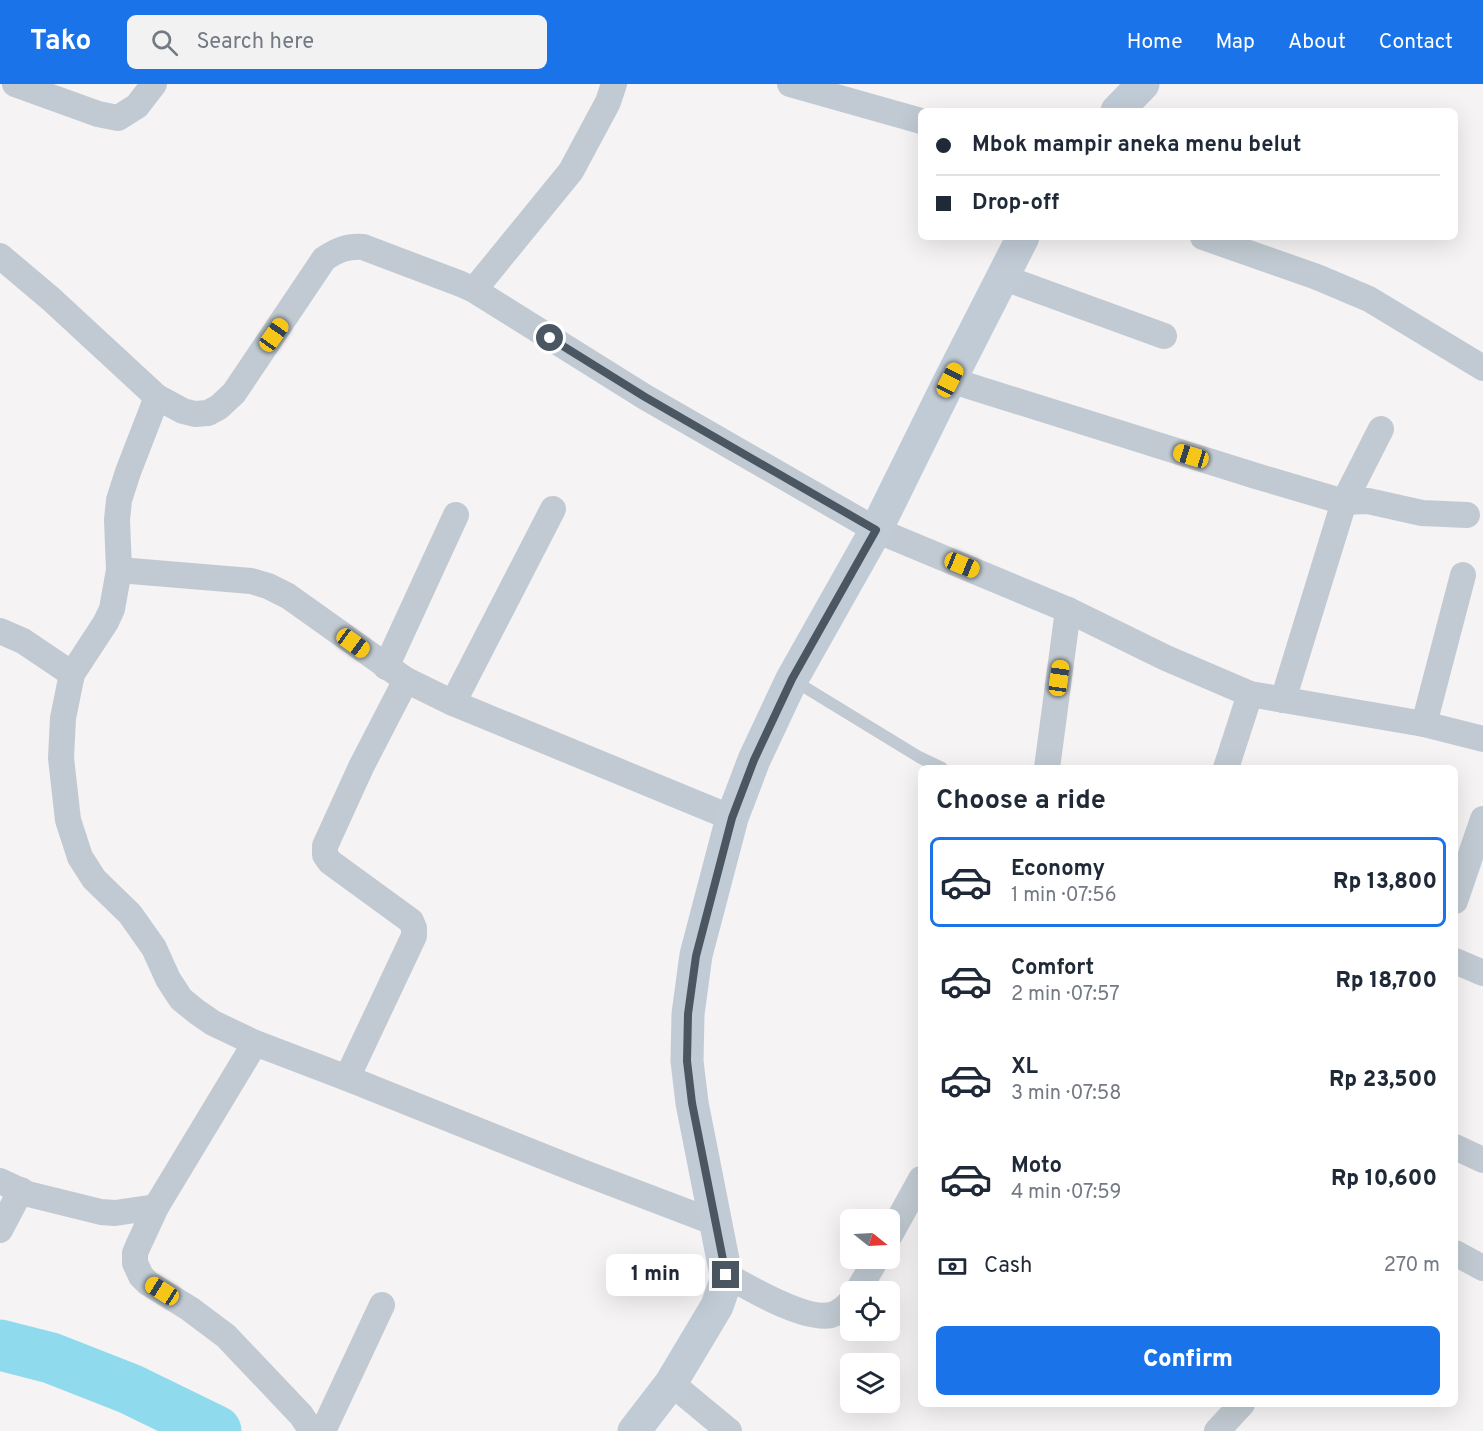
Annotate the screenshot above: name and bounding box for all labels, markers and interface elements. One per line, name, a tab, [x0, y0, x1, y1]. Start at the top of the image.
search box	[127, 15, 547, 69]
text: Tako	[30, 24, 91, 60]
icon: search	[148, 26, 181, 59]
text: Search here	[196, 29, 314, 56]
text: Home	[1127, 29, 1183, 56]
text: Map	[1216, 29, 1255, 56]
text: About	[1288, 29, 1346, 56]
text: Contact	[1379, 29, 1453, 56]
text: Mbok mampir aneka menu belut	[972, 132, 1301, 159]
text: Drop-off	[972, 190, 1059, 217]
car	[256, 315, 292, 355]
route start	[536, 324, 563, 351]
car	[934, 360, 966, 400]
car	[1171, 442, 1211, 470]
car	[942, 550, 982, 580]
car	[333, 625, 373, 661]
car	[1048, 659, 1070, 697]
text: Choose a ride	[936, 784, 1106, 818]
icon: car	[939, 855, 993, 909]
text: Economy	[1011, 856, 1105, 883]
text: Rp 13,800	[1333, 869, 1437, 896]
text: 1 min · 07:56	[1011, 883, 1117, 909]
icon: car	[939, 954, 993, 1008]
text: Comfort	[1011, 955, 1094, 982]
text: Rp 18,700	[1335, 968, 1437, 995]
text: 2 min · 07:57	[1011, 982, 1120, 1008]
icon: car	[939, 1053, 993, 1107]
text: XL	[1011, 1054, 1038, 1081]
text: Rp 23,500	[1329, 1067, 1437, 1094]
text: 3 min · 07:58	[1011, 1081, 1121, 1107]
icon: car	[939, 1152, 993, 1206]
text: Moto	[1011, 1153, 1062, 1180]
text: Rp 10,600	[1331, 1166, 1437, 1193]
text: 4 min · 07:59	[1011, 1180, 1121, 1206]
north arrow	[840, 1209, 900, 1269]
map controls	[840, 1209, 900, 1413]
icon: cash	[936, 1250, 969, 1283]
text: Cash	[984, 1253, 1033, 1280]
text: 270 m	[1384, 1253, 1440, 1279]
callout: 1 min	[606, 1254, 705, 1296]
route end	[712, 1261, 739, 1288]
text: 1 min	[631, 1262, 680, 1288]
car	[142, 1274, 182, 1308]
button: locate	[840, 1281, 900, 1341]
button: Confirm	[936, 1326, 1440, 1395]
button: layers	[840, 1353, 900, 1413]

